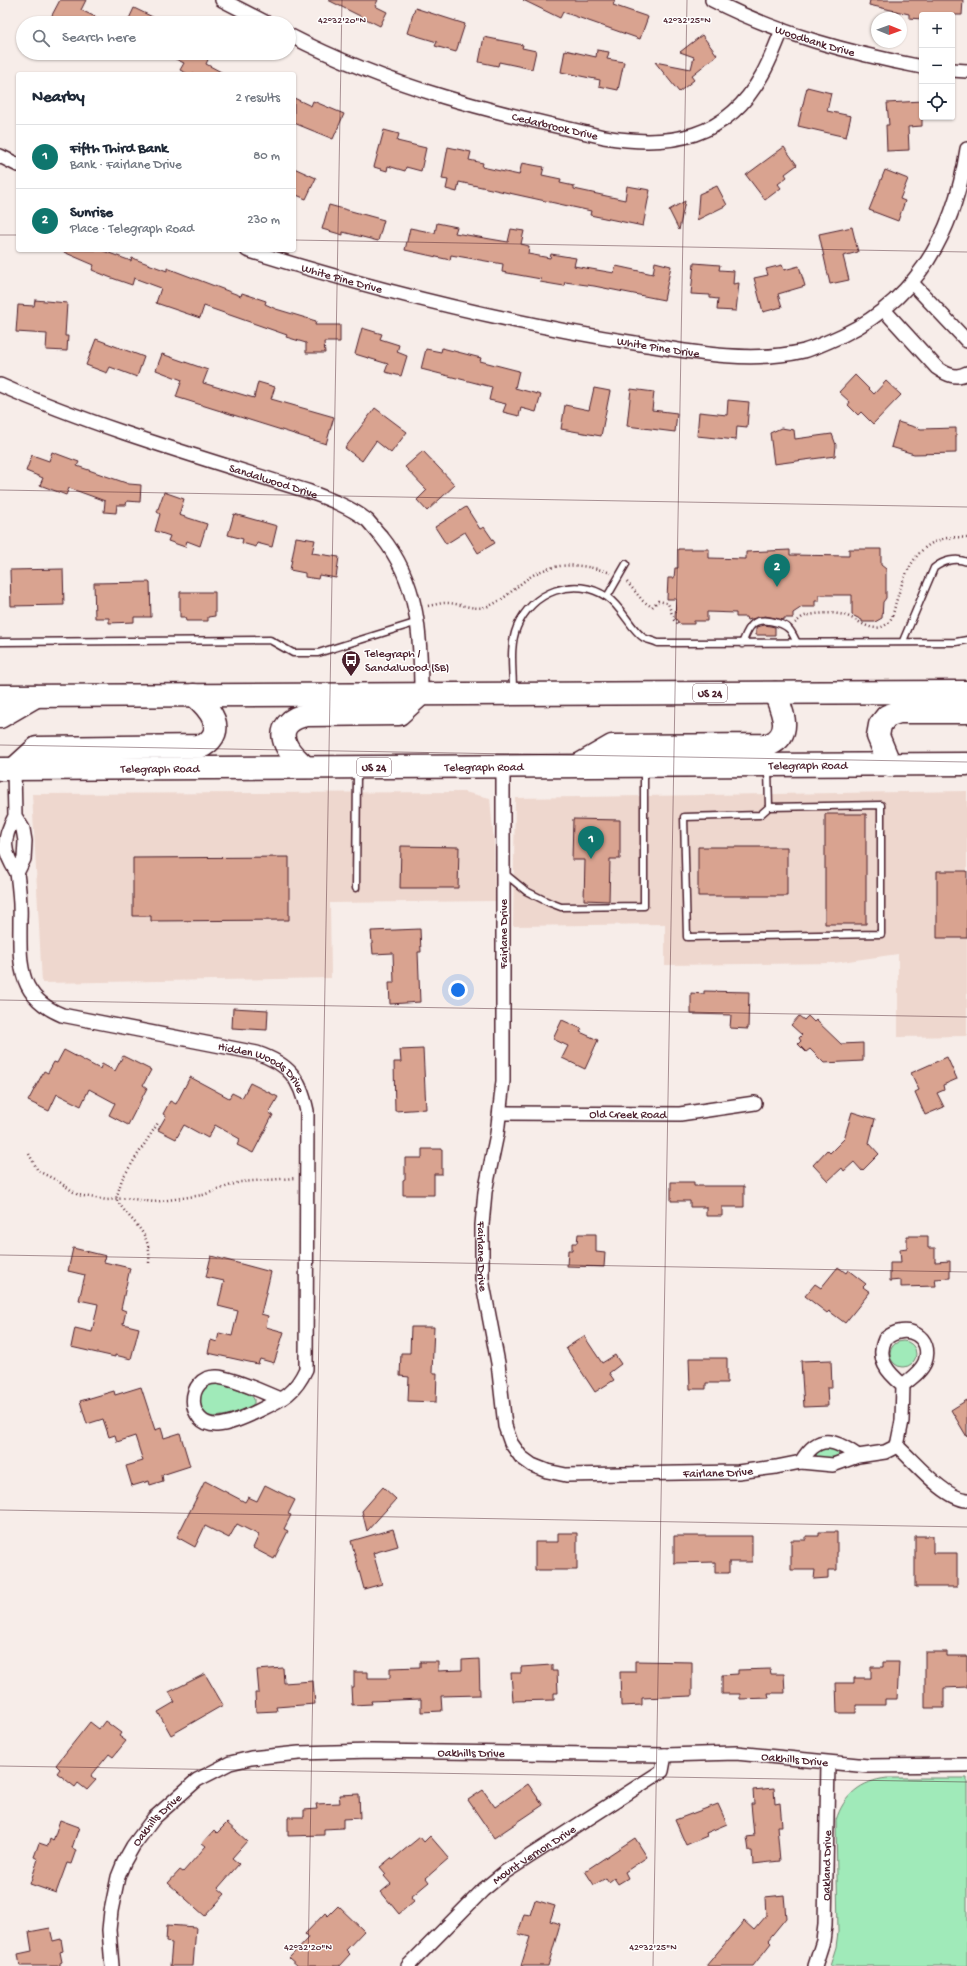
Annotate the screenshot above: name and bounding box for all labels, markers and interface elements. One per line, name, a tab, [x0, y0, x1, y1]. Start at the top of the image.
north arrow	[871, 12, 907, 48]
map controls	[919, 12, 955, 120]
button: +	[919, 12, 955, 48]
text: 42°32'20"N	[318, 15, 366, 27]
text: 42°32'25"N	[663, 15, 711, 27]
search box	[16, 16, 296, 60]
street label: Woodbank Drive	[773, 23, 857, 61]
icon: search	[30, 27, 52, 49]
text: Search here	[62, 29, 136, 47]
button: −	[919, 48, 955, 84]
button: locate	[919, 84, 955, 120]
text: Nearby	[32, 88, 85, 108]
text: 2 results	[235, 91, 280, 106]
street label: Cedarbrook Drive	[510, 111, 600, 145]
text: Fifth Third Bank	[70, 140, 168, 158]
text: 1	[42, 149, 48, 164]
text: 80 m	[253, 149, 280, 164]
text: Bank · Fairlane Drive	[70, 158, 182, 173]
text: Sunrise	[70, 204, 113, 222]
text: 2	[42, 213, 48, 228]
text: 230 m	[247, 213, 280, 228]
text: Place · Telegraph Road	[70, 222, 194, 237]
street label: White Pine Drive	[299, 262, 384, 298]
street label: White Pine Drive	[616, 335, 701, 362]
street label: Sandalwood Drive	[227, 462, 320, 503]
pin: 2	[764, 554, 790, 587]
place label: Telegraph / Sandalwood (SB)	[364, 648, 449, 676]
bus stop icon: Telegraph / Sandalwood (SB)	[340, 649, 362, 677]
road number: US 24	[693, 684, 727, 702]
road number: US 24	[357, 758, 391, 776]
street label: Telegraph Road	[768, 760, 848, 774]
street label: Telegraph Road	[444, 761, 524, 776]
street label: Telegraph Road	[120, 763, 200, 777]
pin: 1	[578, 826, 604, 859]
street label: Fairlane Drive	[498, 898, 512, 970]
your location	[448, 980, 468, 1000]
street label: Hidden Woods Drive	[216, 1041, 307, 1096]
street label: Old Creek Road	[589, 1108, 668, 1123]
street label: Fairlane Drive	[473, 1220, 489, 1294]
street label: Fairlane Drive	[682, 1465, 755, 1482]
street label: Oakhills Drive	[437, 1747, 506, 1762]
street label: Oakhills Drive	[761, 1751, 829, 1771]
street label: Oakhills Drive	[130, 1791, 186, 1850]
street label: Mount Vernon Drive	[490, 1823, 580, 1888]
street label: Oakland Drive	[820, 1829, 836, 1901]
text: 42°32'20"N	[284, 1942, 332, 1954]
text: 42°32'25"N	[629, 1942, 677, 1954]

